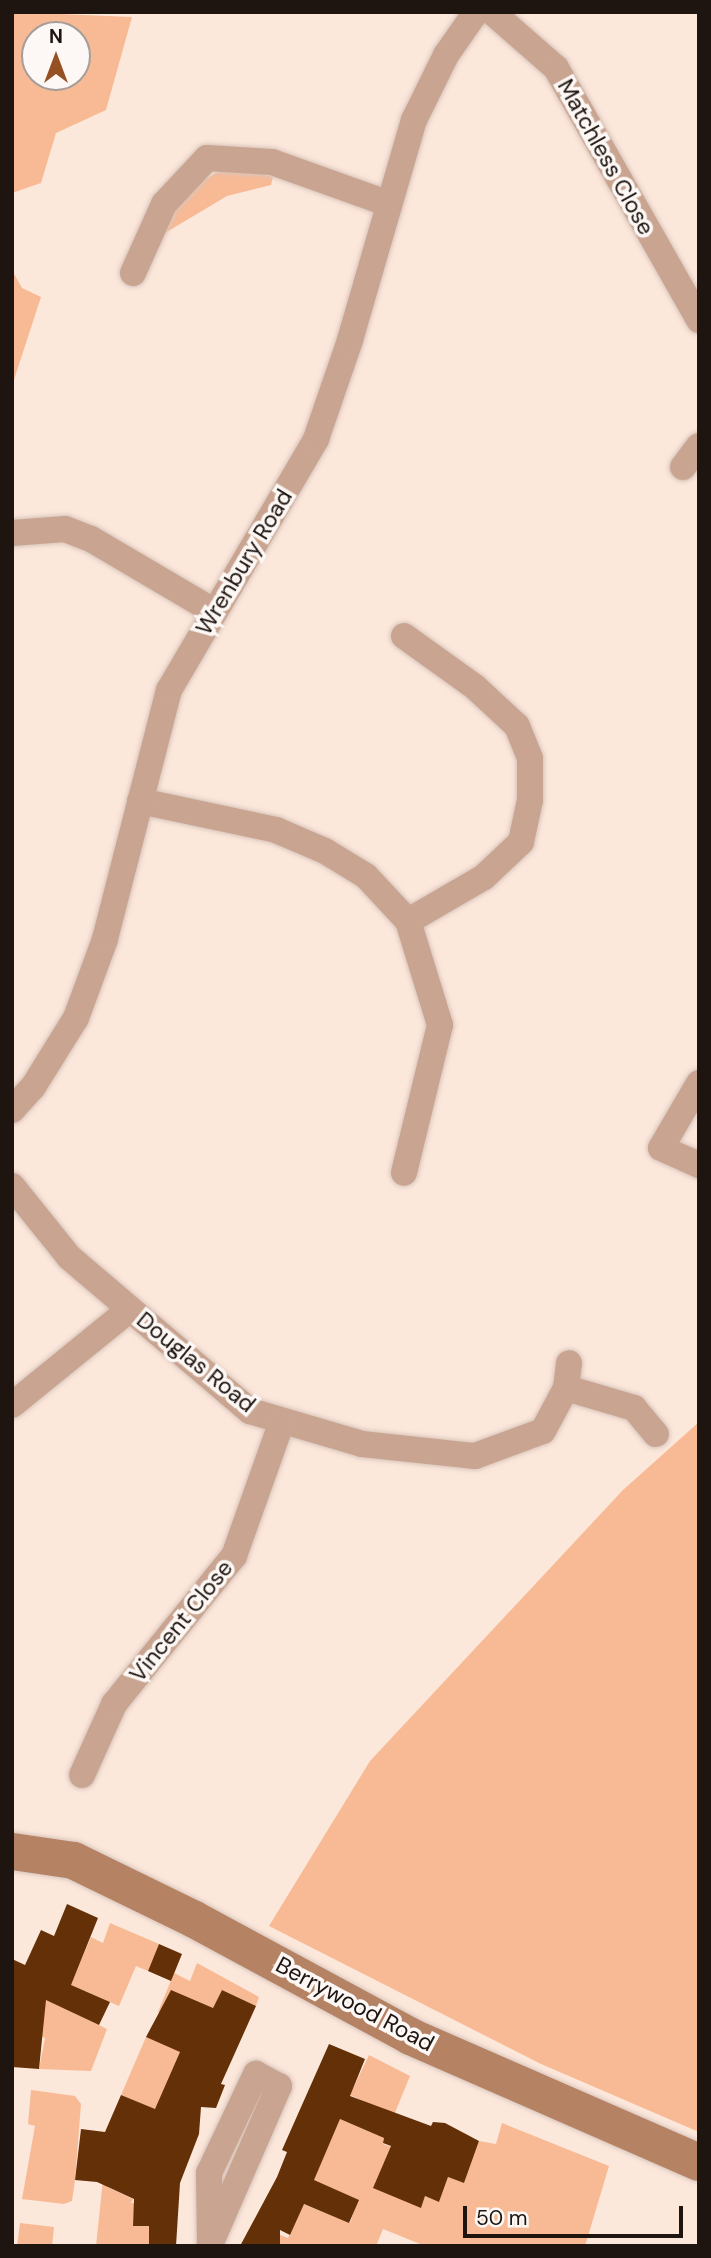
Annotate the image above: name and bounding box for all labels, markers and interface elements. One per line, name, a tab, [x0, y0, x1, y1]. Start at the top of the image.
north arrow	[21, 21, 91, 91]
text: N	[49, 24, 63, 49]
street label: Matchless Close	[552, 74, 660, 240]
street label: Wrenbury Road	[190, 484, 298, 640]
street label: Douglas Road	[131, 1306, 261, 1418]
street label: Vincent Close	[124, 1555, 238, 1687]
street label: Berrywood Road	[271, 1951, 439, 2057]
scale bar	[466, 2192, 686, 2236]
text: 50 m	[476, 2204, 527, 2232]

